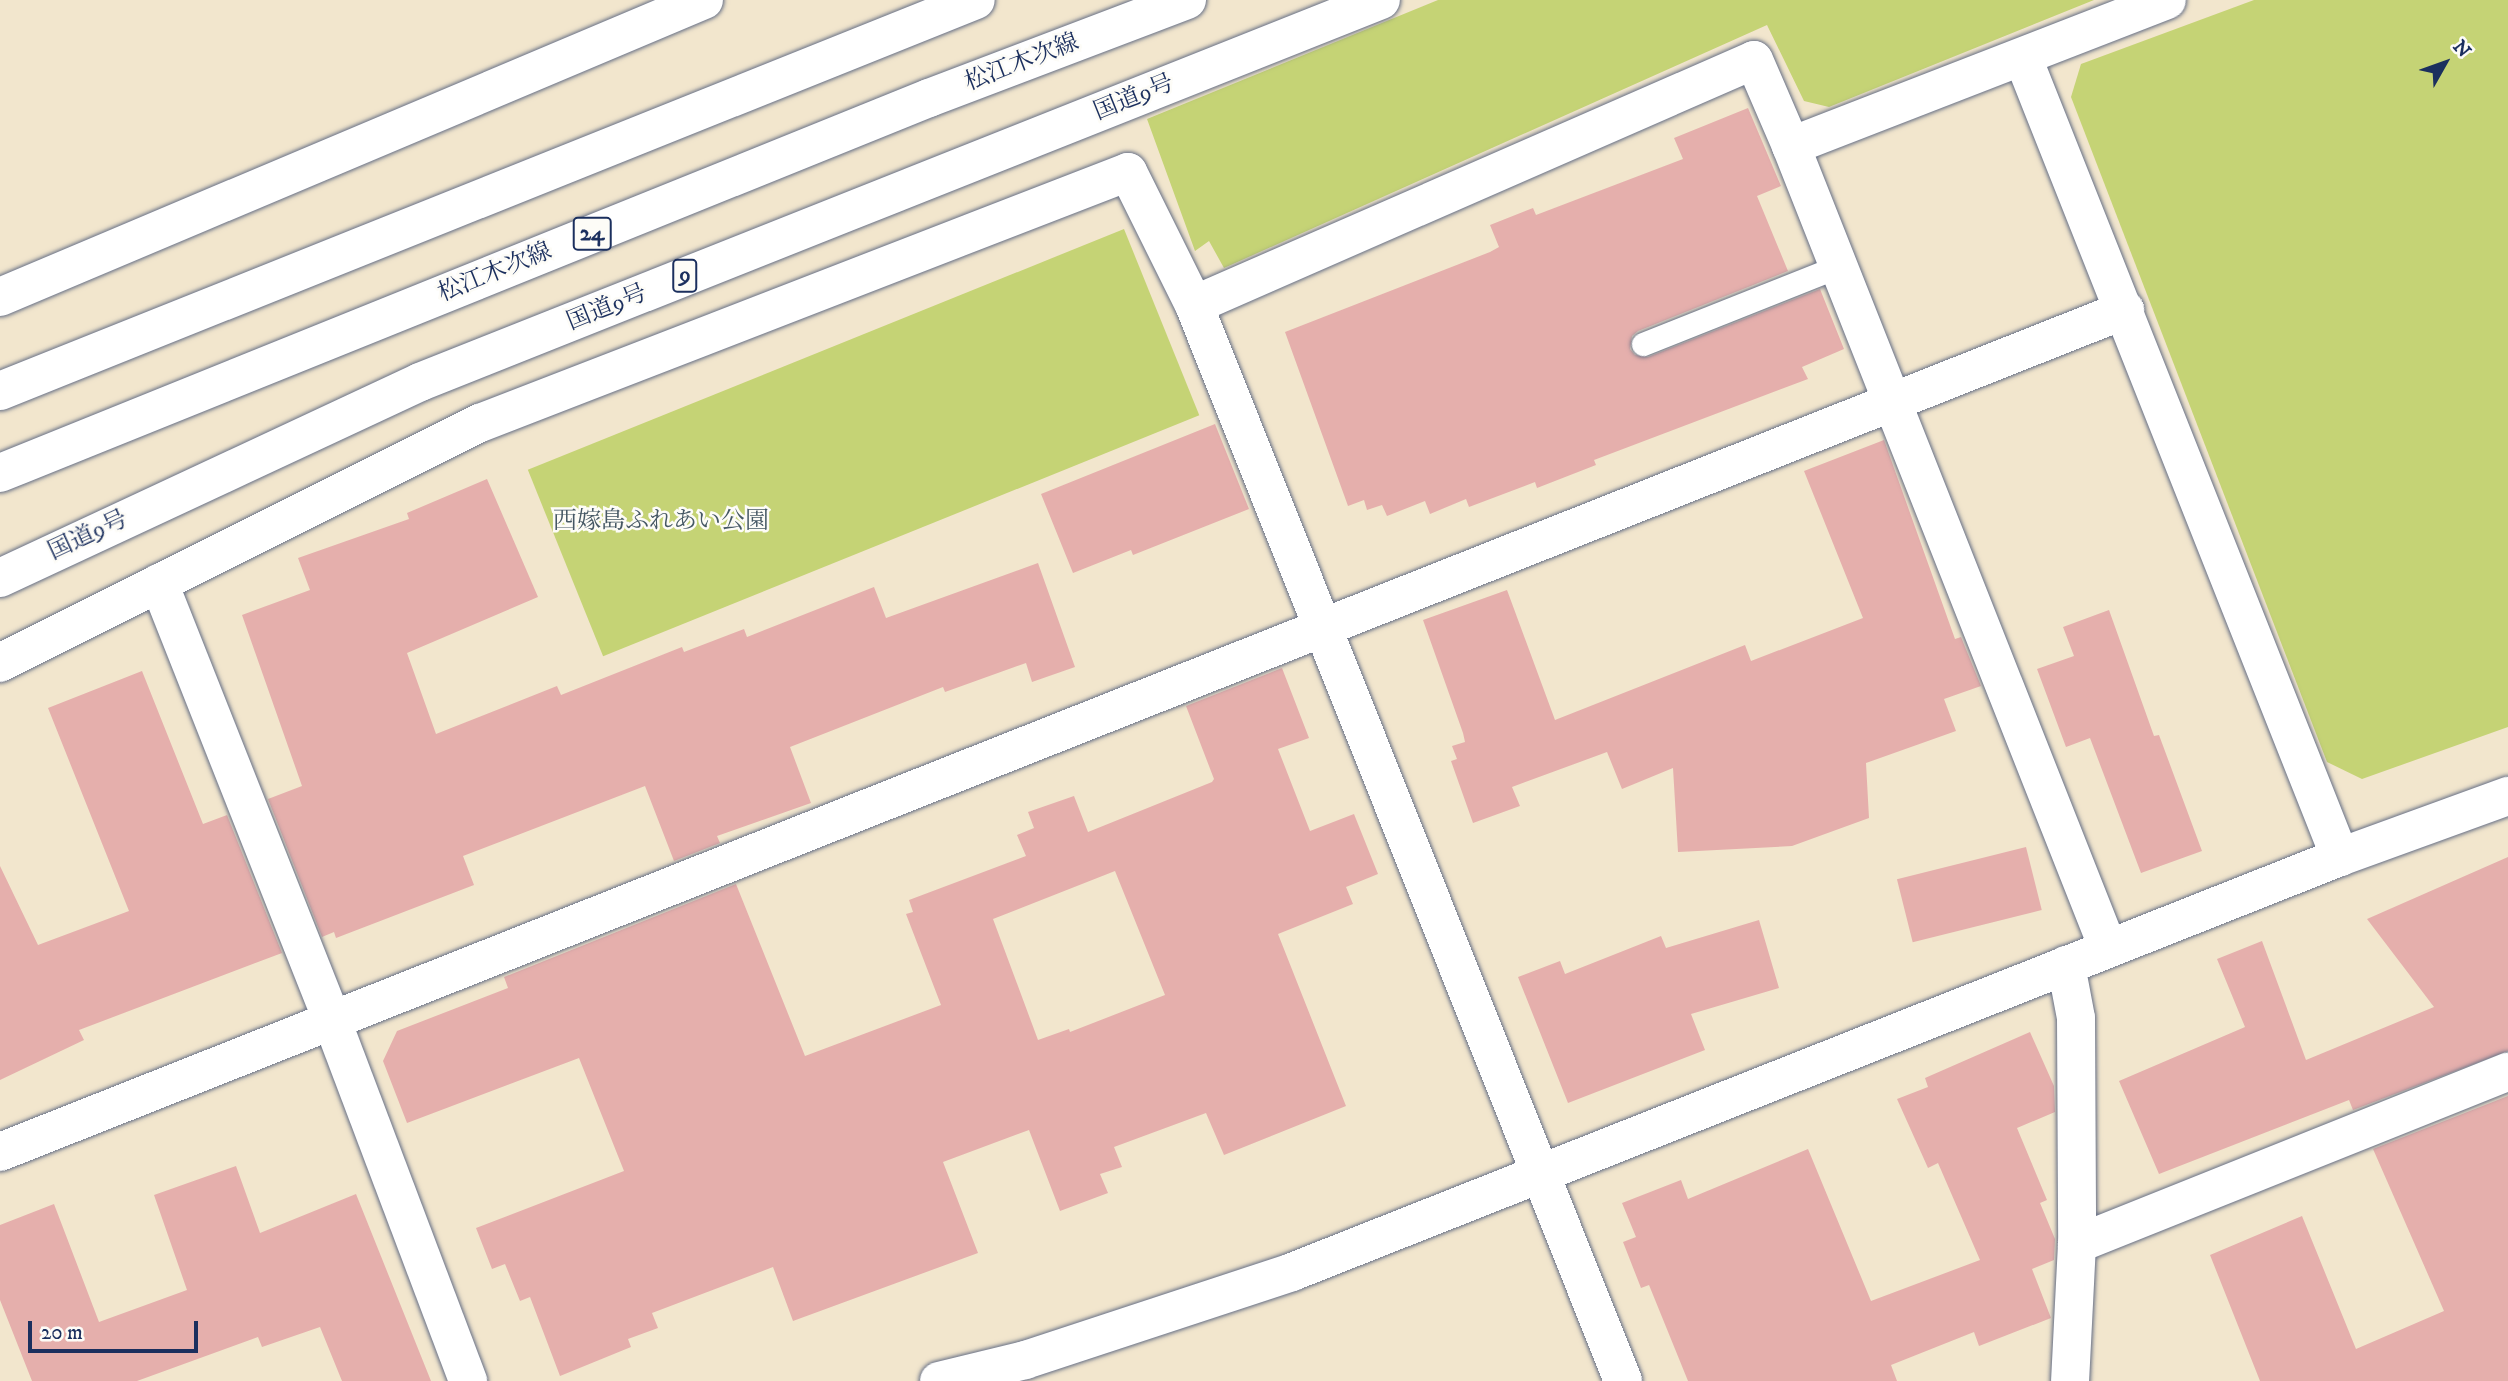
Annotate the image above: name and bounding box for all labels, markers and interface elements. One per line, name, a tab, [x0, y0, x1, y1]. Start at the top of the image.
street label: 松江木次線	[961, 28, 1083, 98]
north arrow	[2410, 28, 2480, 98]
text: N	[2448, 36, 2475, 63]
street label: 国道9号	[1090, 69, 1178, 127]
road number: 24	[571, 215, 613, 254]
street label: 松江木次線	[434, 237, 556, 309]
road number: 9	[671, 256, 699, 296]
street label: 国道9号	[563, 279, 651, 337]
street label: 国道9号	[44, 505, 132, 567]
park label: 西嫁島ふれあい公園	[553, 508, 769, 536]
scale bar	[32, 1308, 201, 1352]
text: 20 m	[41, 1320, 83, 1346]

